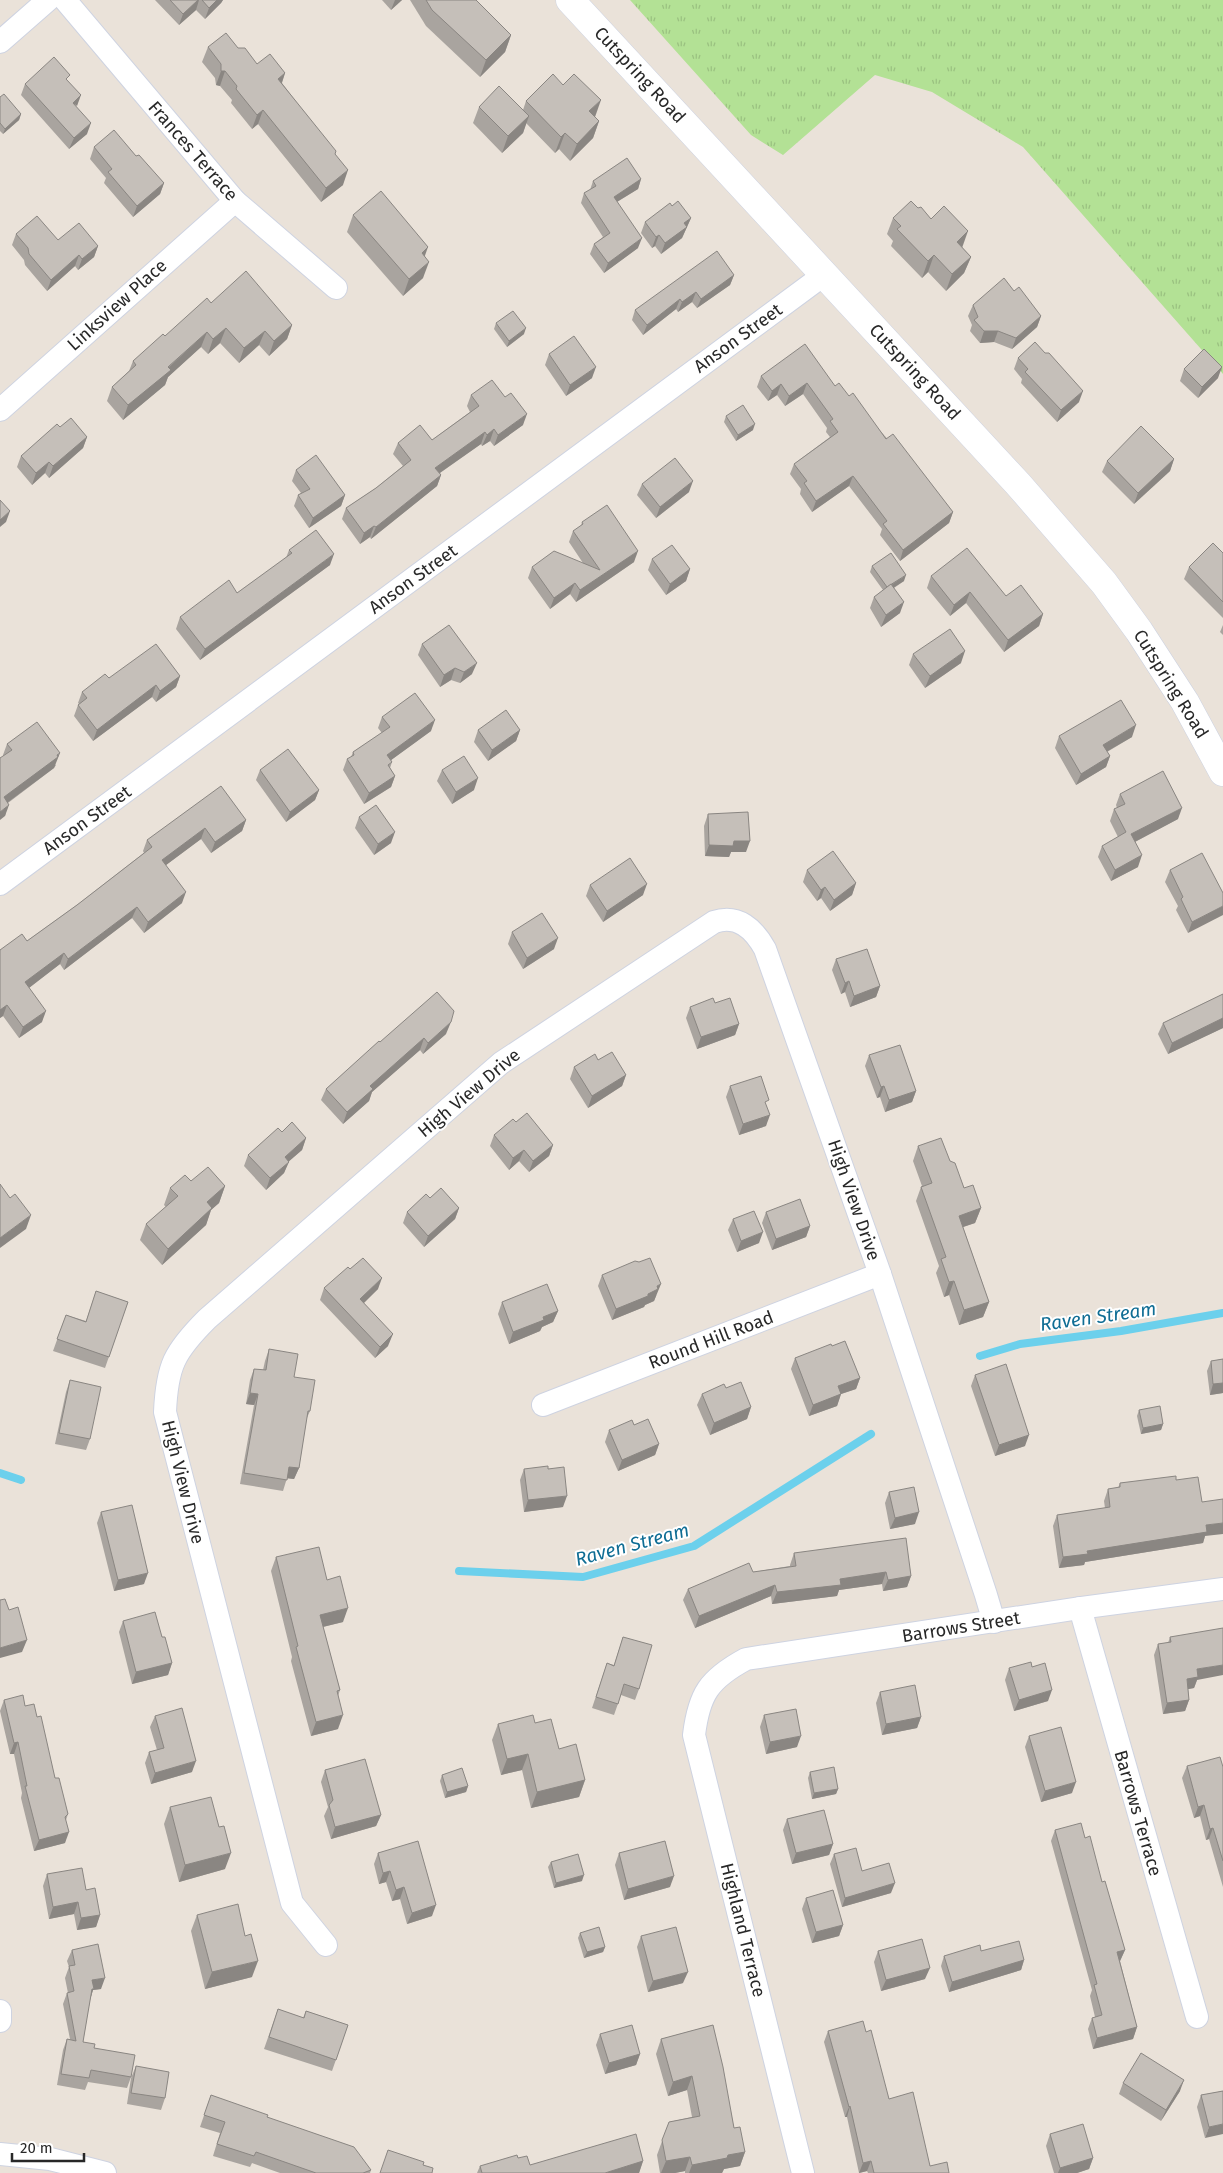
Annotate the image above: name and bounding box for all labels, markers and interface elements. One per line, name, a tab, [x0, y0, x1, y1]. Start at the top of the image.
street label: Cutspring Road	[590, 22, 690, 128]
street label: Frances Terrace	[144, 96, 242, 206]
street label: Linksview Place	[63, 254, 171, 356]
street label: Anson Street	[689, 298, 787, 377]
street label: Cutspring Road	[865, 319, 965, 425]
street label: Anson Street	[364, 539, 462, 618]
street label: Cutspring Road	[1129, 626, 1213, 742]
street label: Anson Street	[38, 780, 136, 859]
street label: High View Drive	[413, 1044, 525, 1142]
street label: High View Drive	[823, 1136, 885, 1264]
water label: Raven Stream	[1039, 1297, 1158, 1336]
street label: Round Hill Road	[646, 1306, 776, 1374]
street label: High View Drive	[157, 1418, 209, 1546]
water label: Raven Stream	[573, 1518, 692, 1571]
street label: Barrows Street	[900, 1607, 1022, 1647]
street label: Barrows Terrace	[1110, 1748, 1166, 1878]
street label: Highland Terrace	[716, 1861, 770, 1999]
scale bar	[12, 2130, 85, 2162]
text: 20 m	[20, 2139, 53, 2157]

